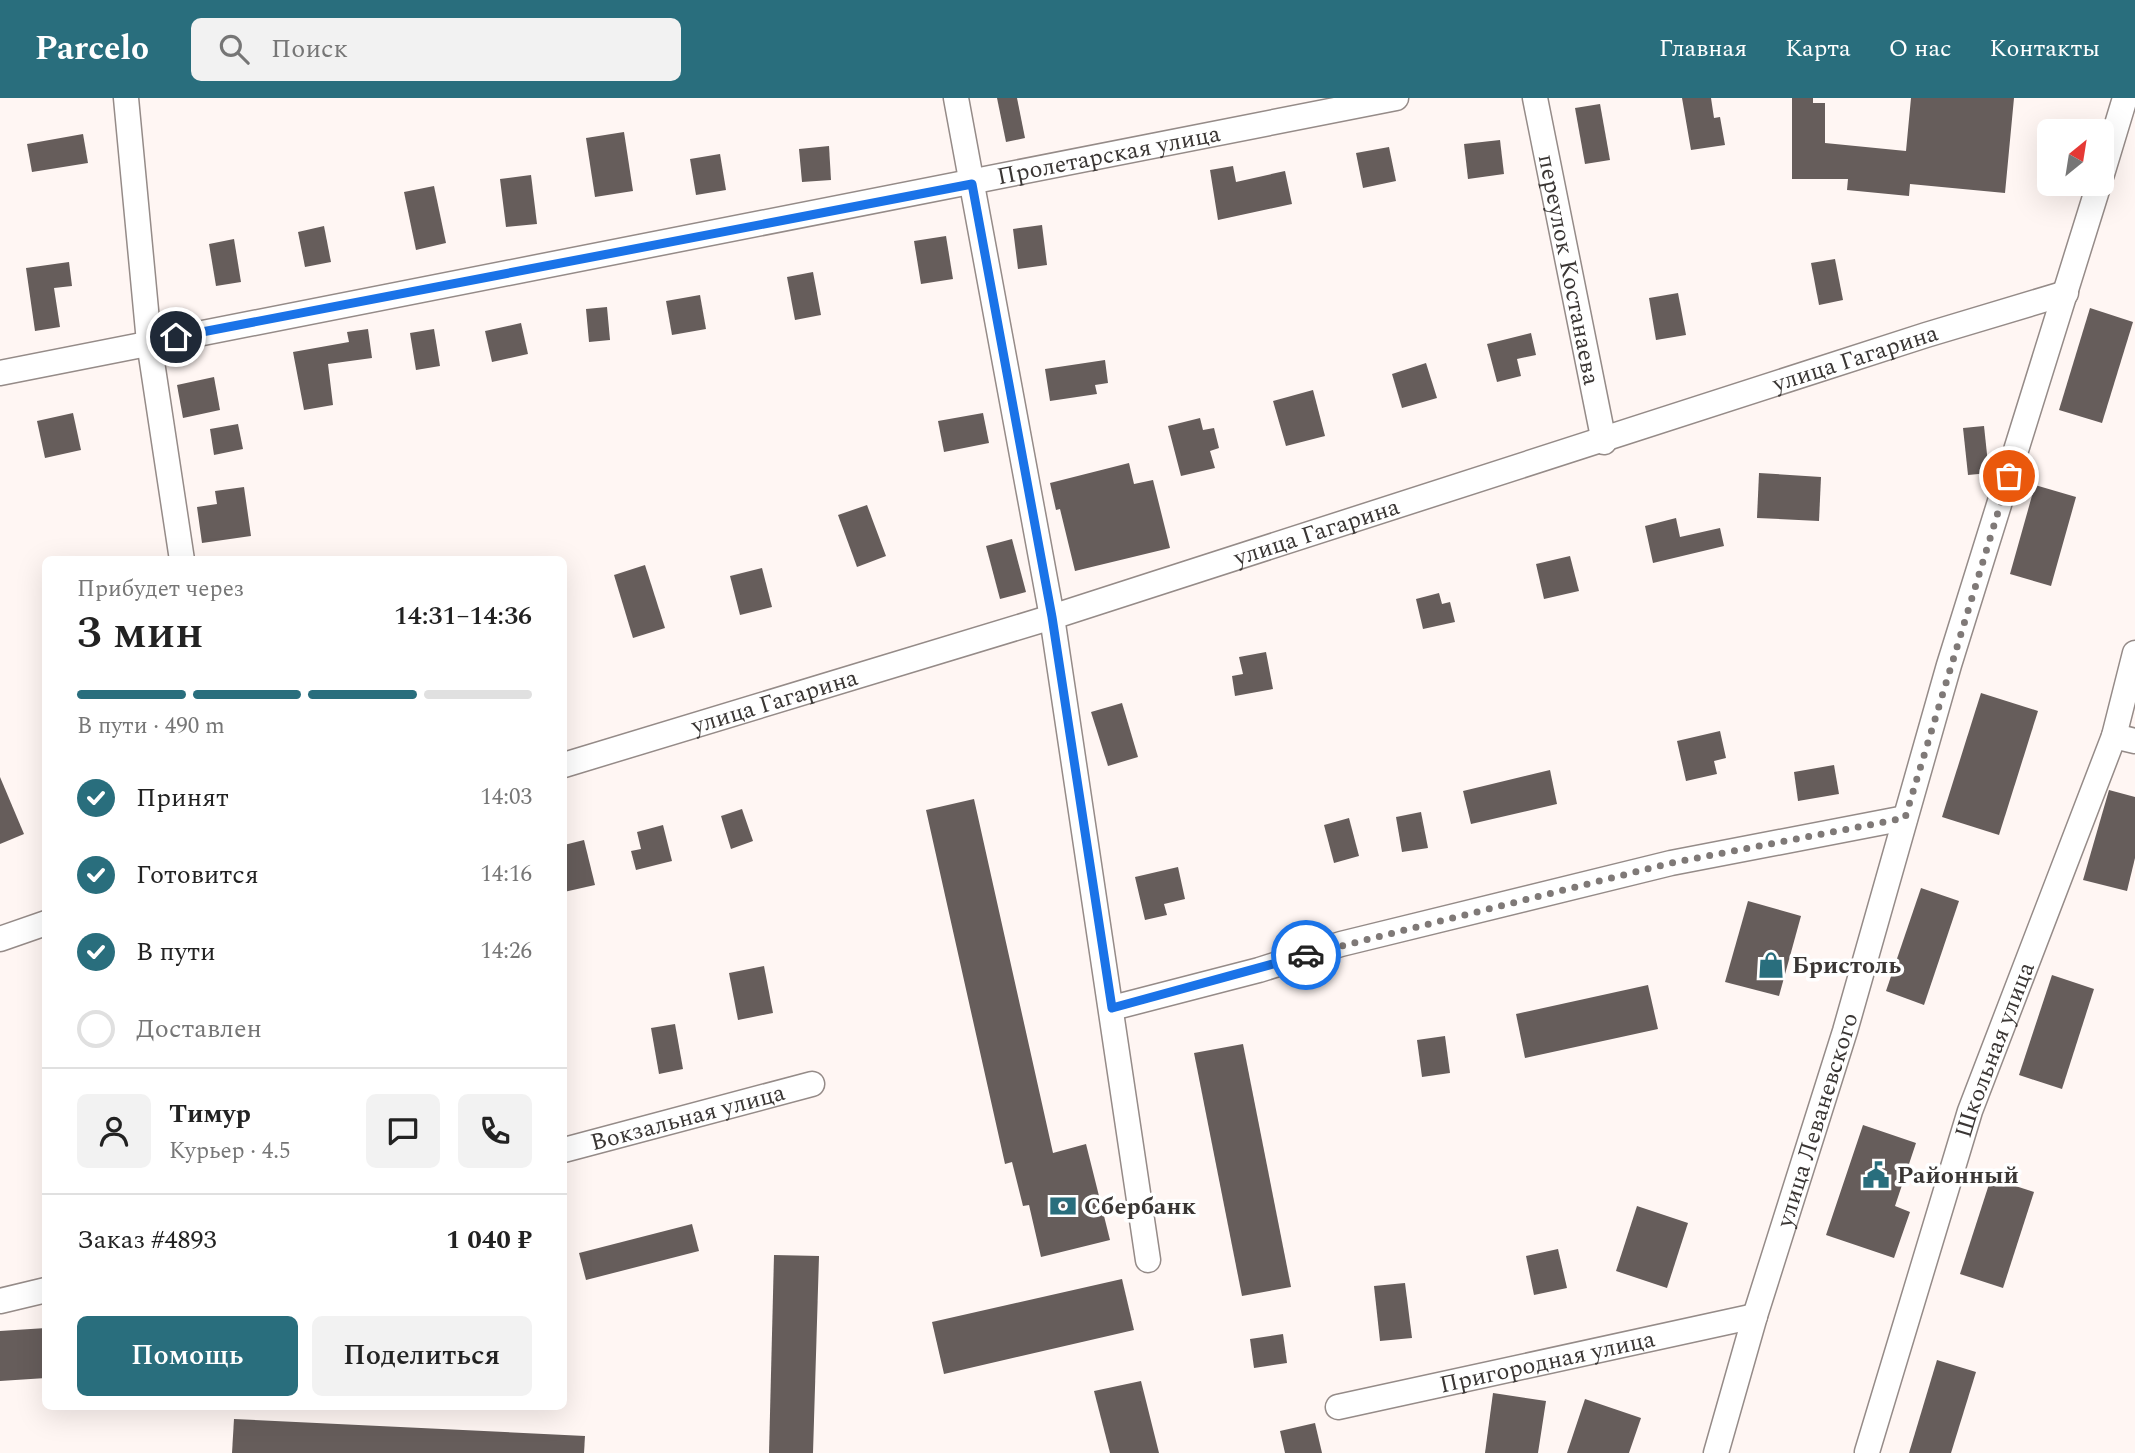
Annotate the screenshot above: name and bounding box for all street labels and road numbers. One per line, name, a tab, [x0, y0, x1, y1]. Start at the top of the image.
street label: Пролетарская улица	[994, 116, 1224, 195]
street label: переулок Костанаева	[1528, 151, 1609, 389]
street label: улица Гагарина	[1767, 315, 1943, 403]
street label: улица Гагарина	[1228, 489, 1405, 576]
street label: улица Гагарина	[686, 660, 863, 745]
street label: Школьная улица	[1946, 957, 2045, 1142]
street label: улица Леваневского	[1767, 1009, 1868, 1233]
street label: Вокзальная улица	[587, 1075, 789, 1161]
street label: Пригородная улица	[1436, 1321, 1659, 1403]

